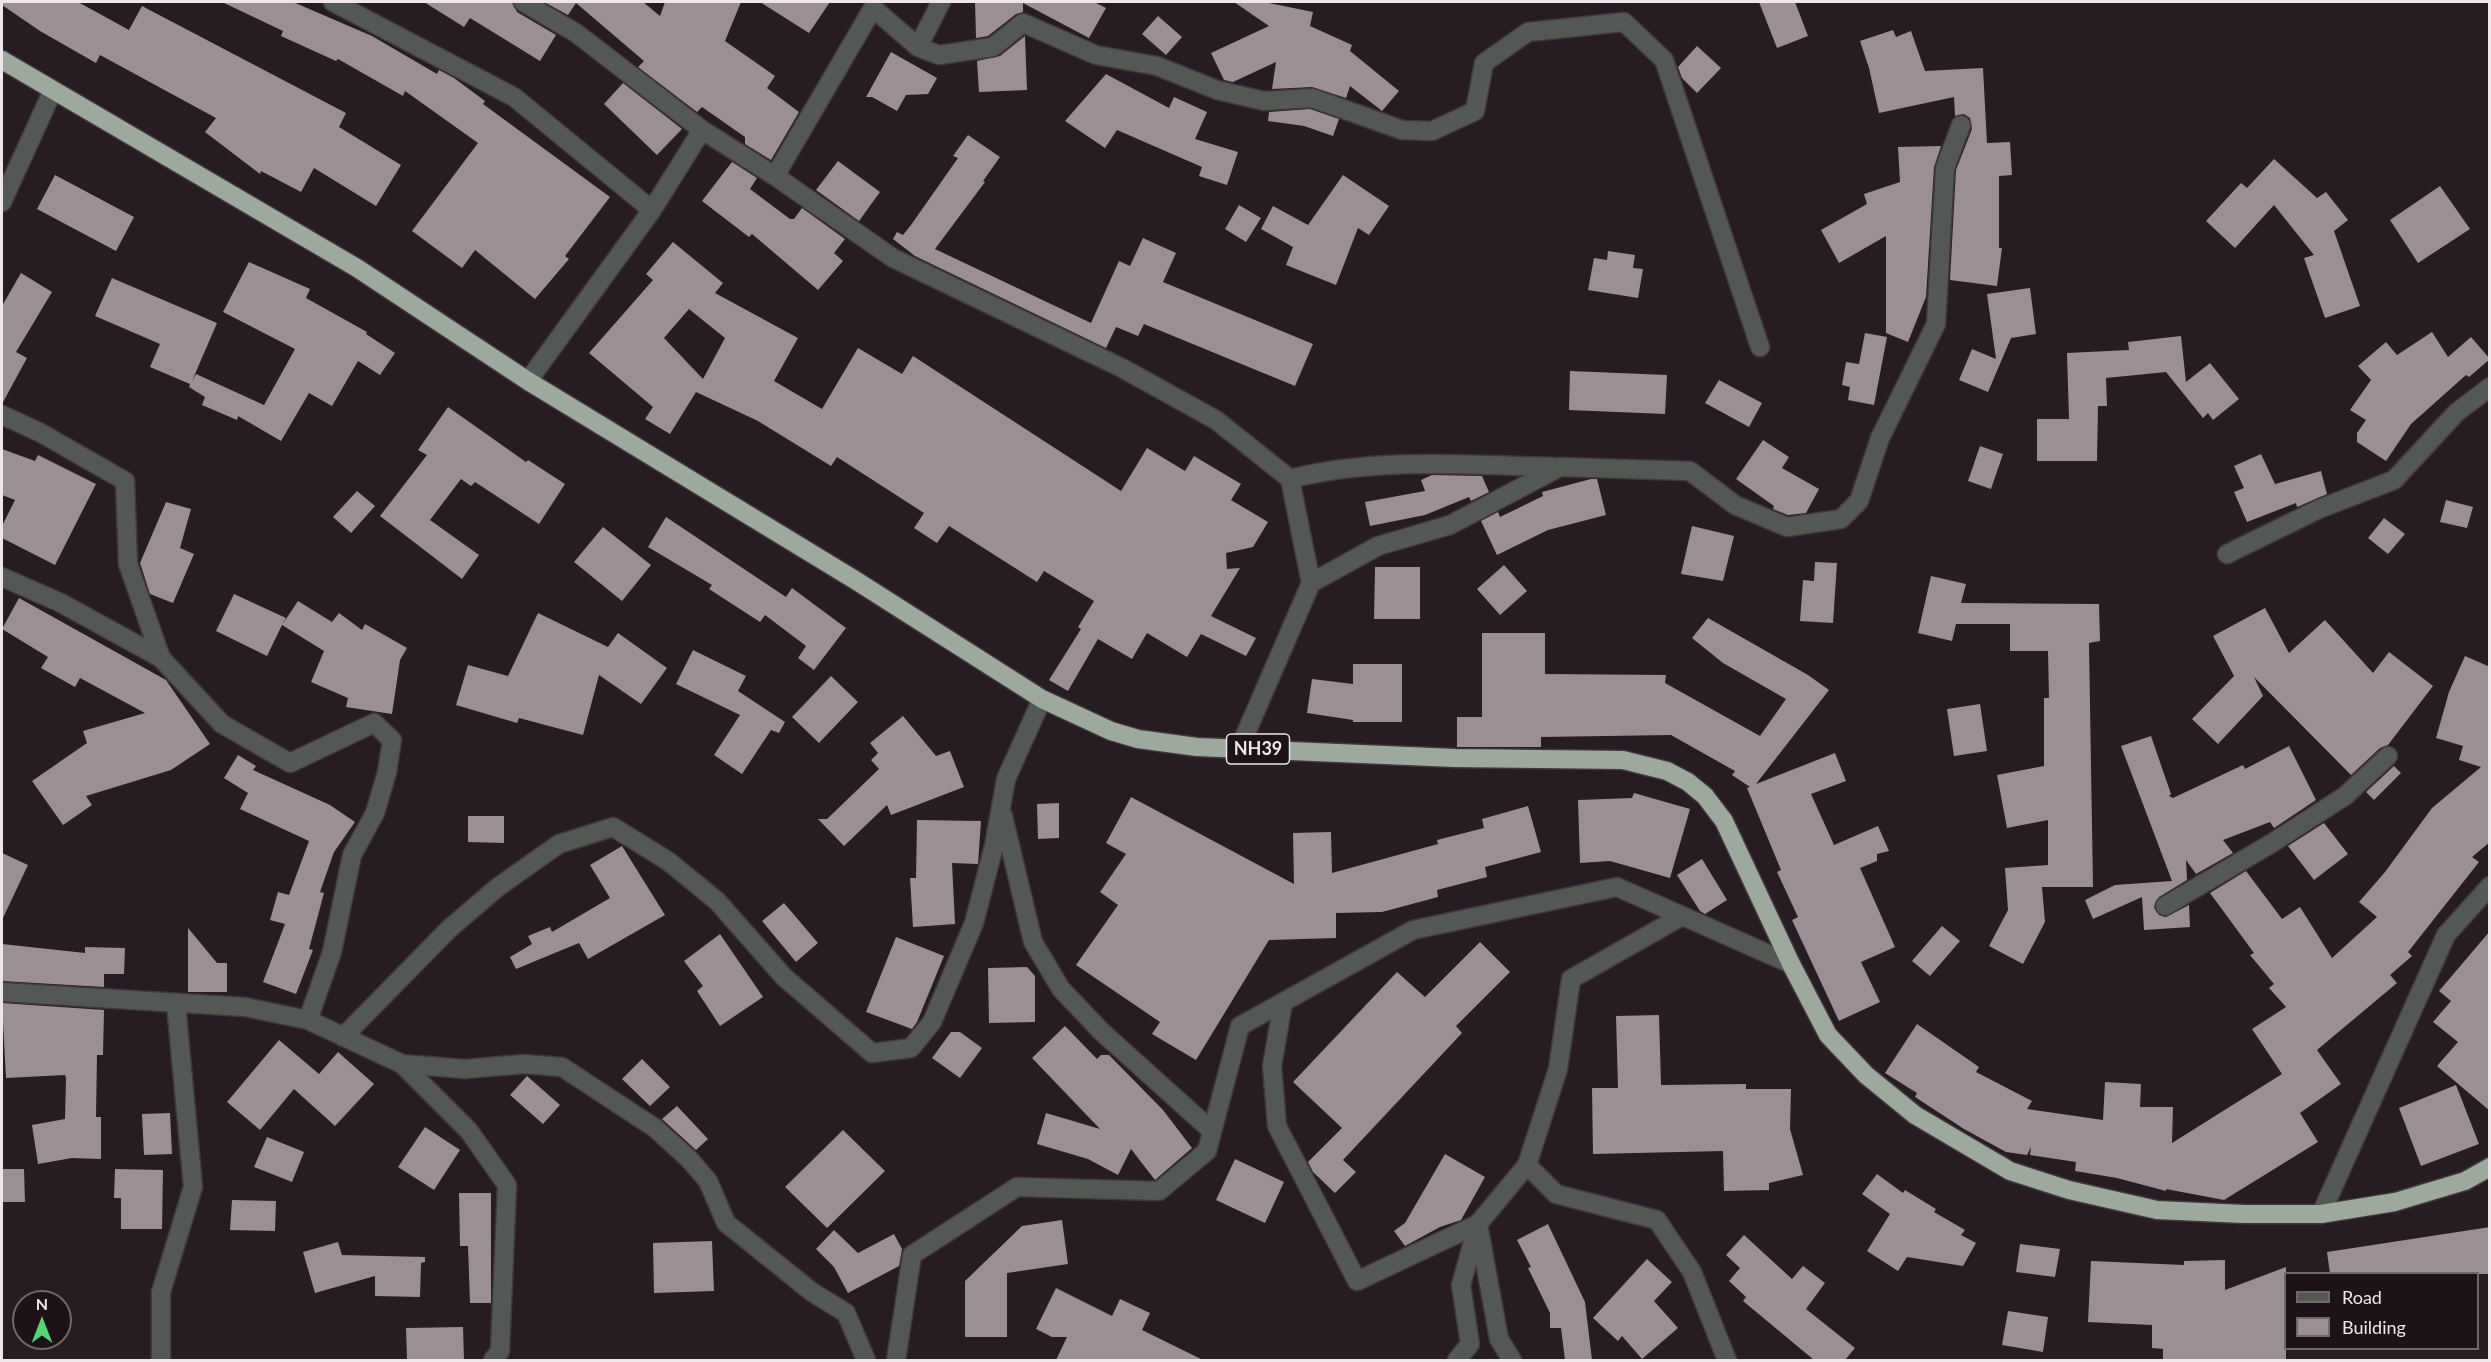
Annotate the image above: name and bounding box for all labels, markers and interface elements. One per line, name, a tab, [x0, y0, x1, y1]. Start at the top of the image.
road number: NH39	[1226, 734, 1290, 764]
legend	[2284, 1272, 2479, 1350]
text: Road	[2342, 1286, 2382, 1308]
north arrow	[12, 1290, 72, 1350]
text: N	[36, 1294, 48, 1313]
text: Building	[2342, 1316, 2406, 1338]

